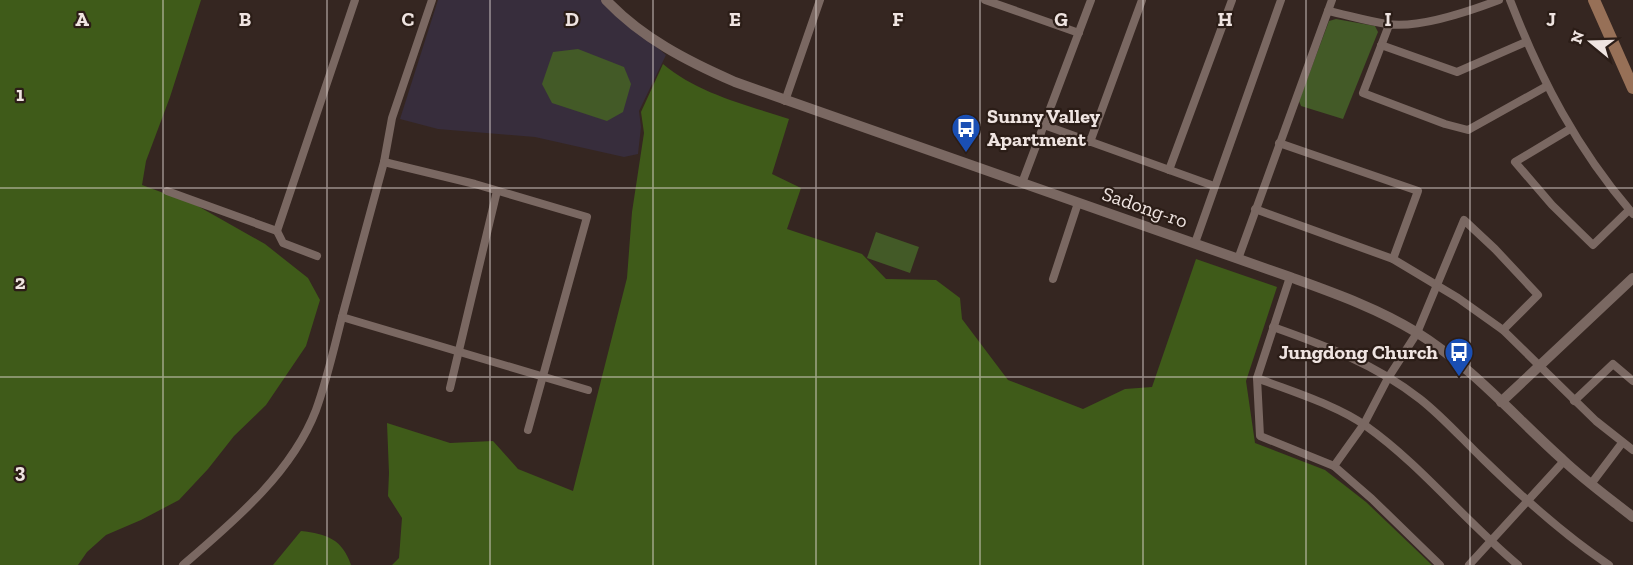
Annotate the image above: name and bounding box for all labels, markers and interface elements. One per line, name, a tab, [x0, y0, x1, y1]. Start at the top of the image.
text: A	[75, 7, 89, 31]
text: B	[239, 7, 251, 31]
text: C	[402, 7, 415, 31]
text: D	[565, 7, 579, 31]
text: E	[729, 7, 741, 31]
text: F	[892, 7, 904, 31]
text: G	[1054, 7, 1068, 31]
text: H	[1217, 7, 1233, 31]
text: I	[1384, 7, 1392, 31]
text: J	[1546, 7, 1556, 31]
north arrow	[1561, 12, 1621, 72]
text: N	[1566, 28, 1588, 46]
text: 1	[16, 82, 24, 106]
place label: Sunny Valley Apartment	[987, 104, 1101, 151]
bus stop icon: Sunny Valley Apartment	[950, 112, 982, 154]
street label: Sadong-ro	[1099, 181, 1191, 233]
text: 2	[15, 270, 26, 294]
bus stop icon: Jungdong Church	[1443, 336, 1475, 378]
place label: Jungdong Church	[1279, 340, 1438, 364]
text: 3	[15, 459, 26, 483]

